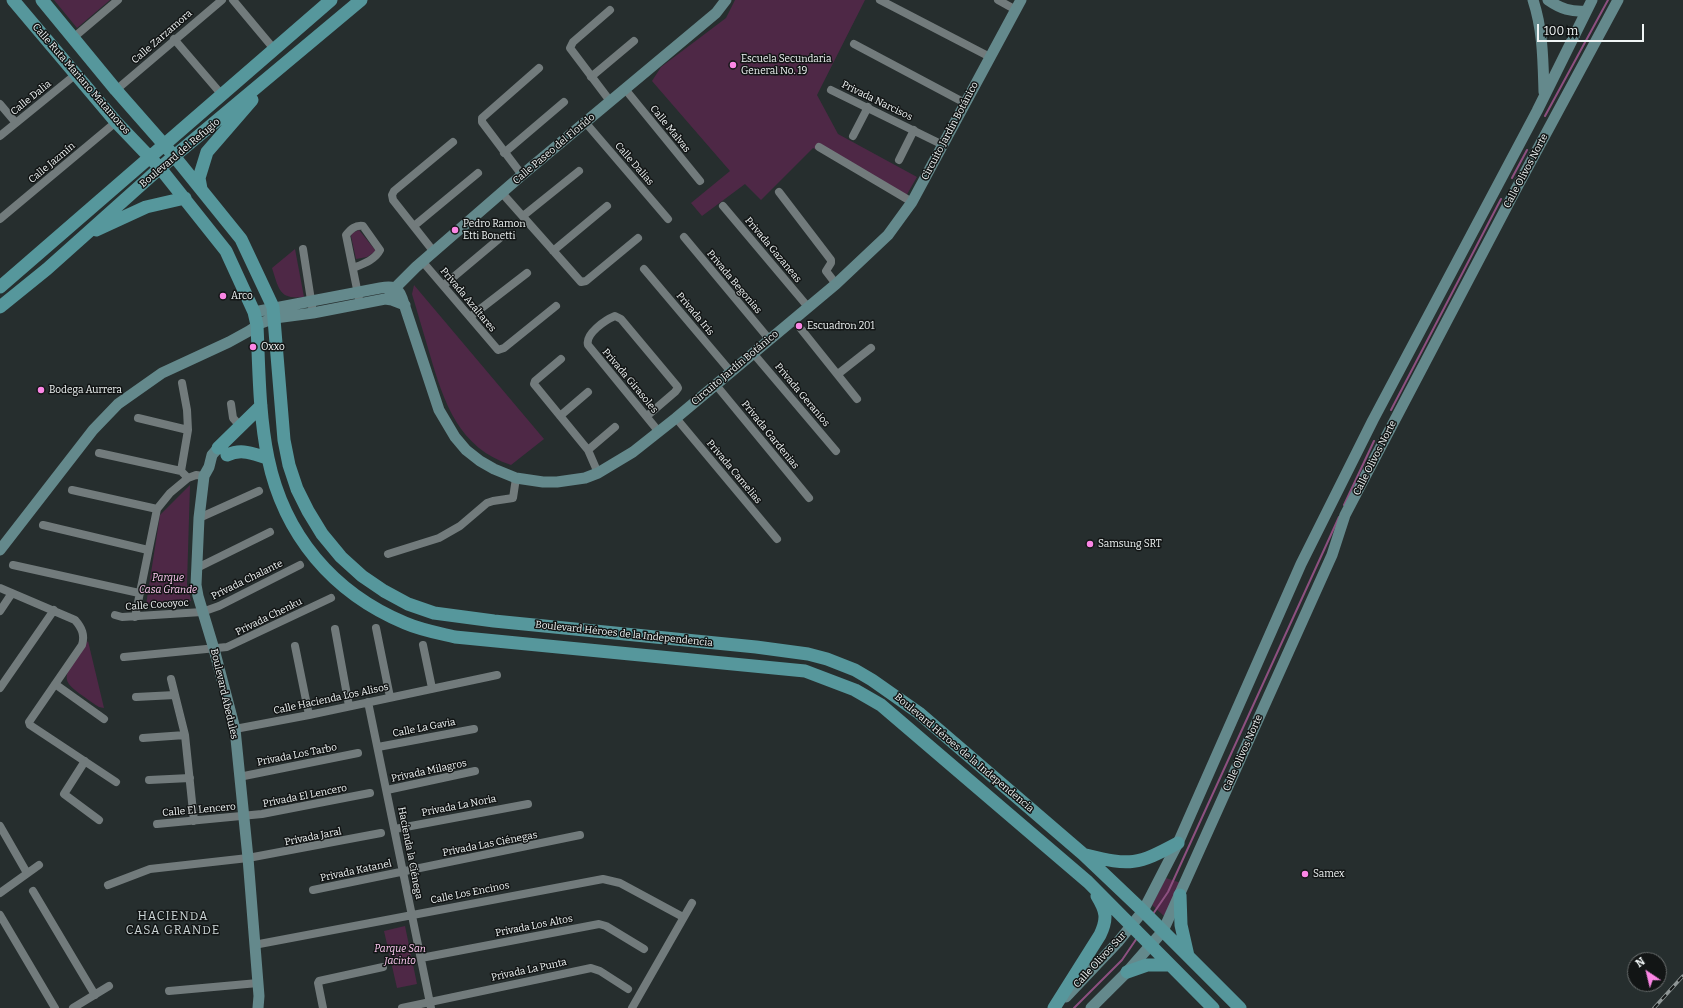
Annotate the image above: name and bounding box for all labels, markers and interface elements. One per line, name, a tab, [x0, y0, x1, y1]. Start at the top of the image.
street label: Calle Zarzamora	[129, 7, 195, 67]
scale bar	[1539, 16, 1646, 42]
street label: Calle Ruta Mariano Matamoros	[30, 21, 132, 137]
text: 100 m	[1544, 24, 1578, 38]
place label: Escuela Secundaria General No. 19	[741, 53, 831, 76]
marker: Escuela Secundaria General No. 19	[728, 60, 738, 70]
street label: Calle Dalia	[8, 78, 54, 118]
street label: Privada Narcisos	[840, 79, 914, 123]
street label: Circuito Jardín Botánico	[919, 80, 981, 182]
street label: Calle Malvas	[647, 103, 693, 155]
street label: Calle Paseo del Florido	[511, 111, 597, 187]
street label: Boulevard del Refugio	[137, 116, 223, 190]
street label: Calle Olivos Norte	[1501, 132, 1551, 210]
street label: Calle Jazmín	[26, 140, 78, 186]
street label: Calle Dalias	[612, 140, 656, 188]
street label: Privada Gazaneas	[742, 215, 804, 285]
place label: Pedro Ramon Etti Bonetti	[463, 218, 526, 242]
marker: Pedro Ramon Etti Bonetti	[450, 225, 460, 235]
street label: Privada Begonias	[704, 248, 764, 316]
street label: Privada Azaltares	[438, 265, 498, 335]
place label: Arco	[231, 290, 253, 302]
street label: Privada Iris	[674, 290, 716, 338]
marker: Arco	[218, 291, 228, 301]
place label: Escuadron 201	[807, 320, 875, 332]
marker: Escuadron 201	[794, 321, 804, 331]
street label: Circuito Jardín Botánico	[689, 328, 781, 408]
place label: Oxxo	[261, 341, 285, 353]
marker: Oxxo	[248, 342, 258, 352]
street label: Privada Girasoles	[600, 346, 660, 416]
street label: Privada Geranios	[772, 361, 832, 429]
place label: Bodega Aurrera	[49, 384, 122, 396]
marker: Bodega Aurrera	[36, 385, 46, 395]
street label: Privada Gardenias	[739, 398, 801, 472]
street label: Calle Olivos Norte	[1351, 419, 1399, 497]
street label: Privada Camelias	[704, 438, 764, 506]
place label: Samsung SRT	[1098, 538, 1162, 550]
marker: Samsung SRT	[1085, 539, 1095, 549]
street label: Privada Chalante	[209, 557, 285, 603]
park label: Parque Casa Grande	[139, 572, 197, 596]
street label: Privada Chenku	[234, 596, 304, 638]
street label: Calle Cocoyoc	[125, 597, 189, 613]
street label: Boulevard Héroes de la Independencia	[535, 619, 713, 649]
street label: Boulevard Abedules	[208, 648, 240, 740]
street label: Calle Hacienda Los Alisos	[272, 681, 390, 717]
street label: Boulevard Héroes de la Independencia	[892, 691, 1036, 815]
street label: Calle Olivos Norte	[1221, 713, 1265, 793]
street label: Calle La Gavia	[392, 716, 456, 740]
street label: Privada Los Tarbo	[256, 741, 338, 769]
street label: Privada Milagros	[390, 757, 468, 785]
street label: Privada El Lencero	[262, 782, 348, 810]
street label: Privada La Noria	[421, 793, 497, 819]
street label: Calle El Lencero	[162, 801, 236, 819]
street label: Hacienda la Ciénega	[395, 806, 425, 900]
street label: Privada Jaral	[284, 826, 342, 848]
street label: Privada Las Ciénegas	[441, 829, 539, 859]
street label: Privada Katanel	[319, 858, 393, 884]
place label: Samex	[1313, 868, 1344, 880]
marker: Samex	[1300, 869, 1310, 879]
street label: Calle Los Encinos	[430, 879, 510, 907]
district label: HACIENDA CASA GRANDE	[126, 910, 220, 938]
street label: Privada Los Altos	[494, 913, 574, 939]
street label: Calle Olivos Sur	[1071, 930, 1129, 990]
park label: Parque San Jacinto	[374, 943, 426, 966]
north arrow	[1627, 952, 1667, 992]
text: N	[1633, 955, 1648, 970]
street label: Privada La Punta	[490, 956, 568, 984]

